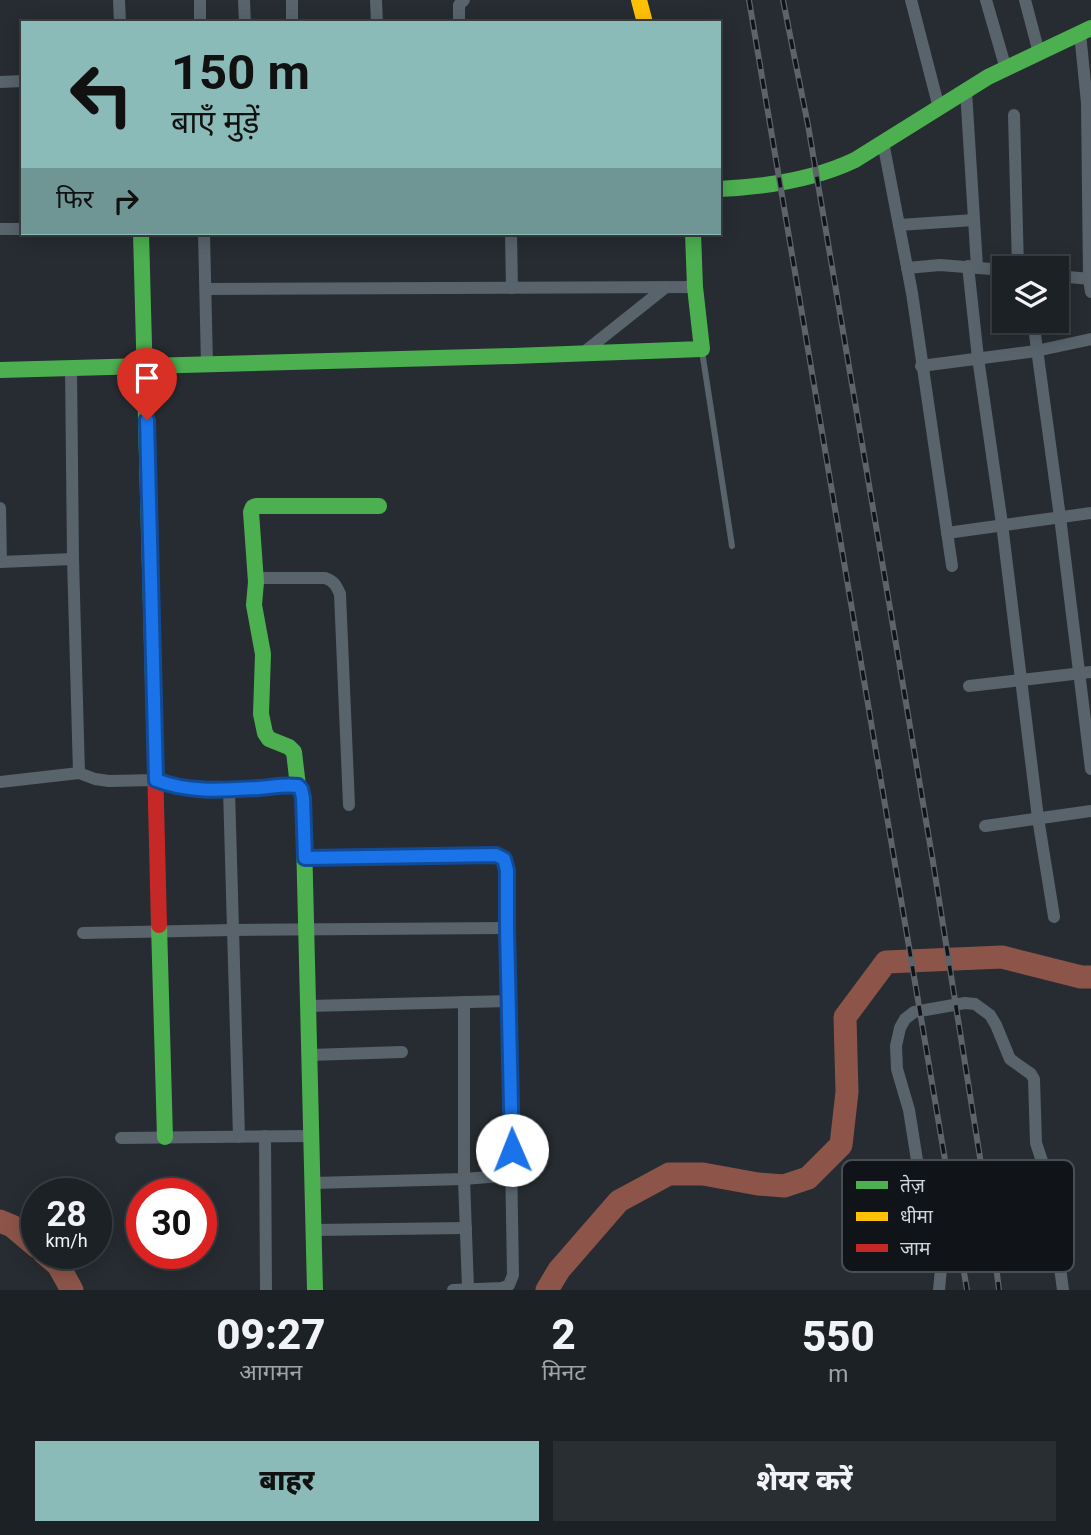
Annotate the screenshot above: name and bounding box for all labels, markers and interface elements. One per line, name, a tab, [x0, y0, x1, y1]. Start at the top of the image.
text: 150 m	[171, 44, 310, 101]
icon: left	[56, 49, 147, 140]
text: बाएँ मुड़ें	[171, 103, 259, 141]
icon: right	[107, 182, 145, 220]
text: फिर	[56, 184, 93, 214]
map controls	[992, 256, 1069, 333]
button: layers	[992, 256, 1069, 333]
pin	[117, 348, 177, 420]
icon: arrive	[128, 359, 166, 397]
position arrow	[475, 1113, 549, 1187]
legend	[842, 1160, 1074, 1272]
text: तेज़	[900, 1174, 926, 1197]
speed limit sign: 30	[126, 1178, 217, 1269]
text: 28	[46, 1194, 87, 1235]
text: धीमा	[900, 1205, 934, 1228]
text: km/h	[45, 1230, 88, 1251]
text: जाम	[900, 1237, 931, 1260]
text: 09:27	[216, 1310, 325, 1359]
text: 2	[552, 1310, 576, 1359]
text: 550	[802, 1312, 875, 1361]
text: आगमन	[239, 1359, 302, 1386]
text: मिनट	[542, 1359, 586, 1386]
text: m	[828, 1361, 848, 1388]
button: बाहर	[35, 1441, 539, 1521]
button: शेयर करें	[553, 1441, 1056, 1521]

